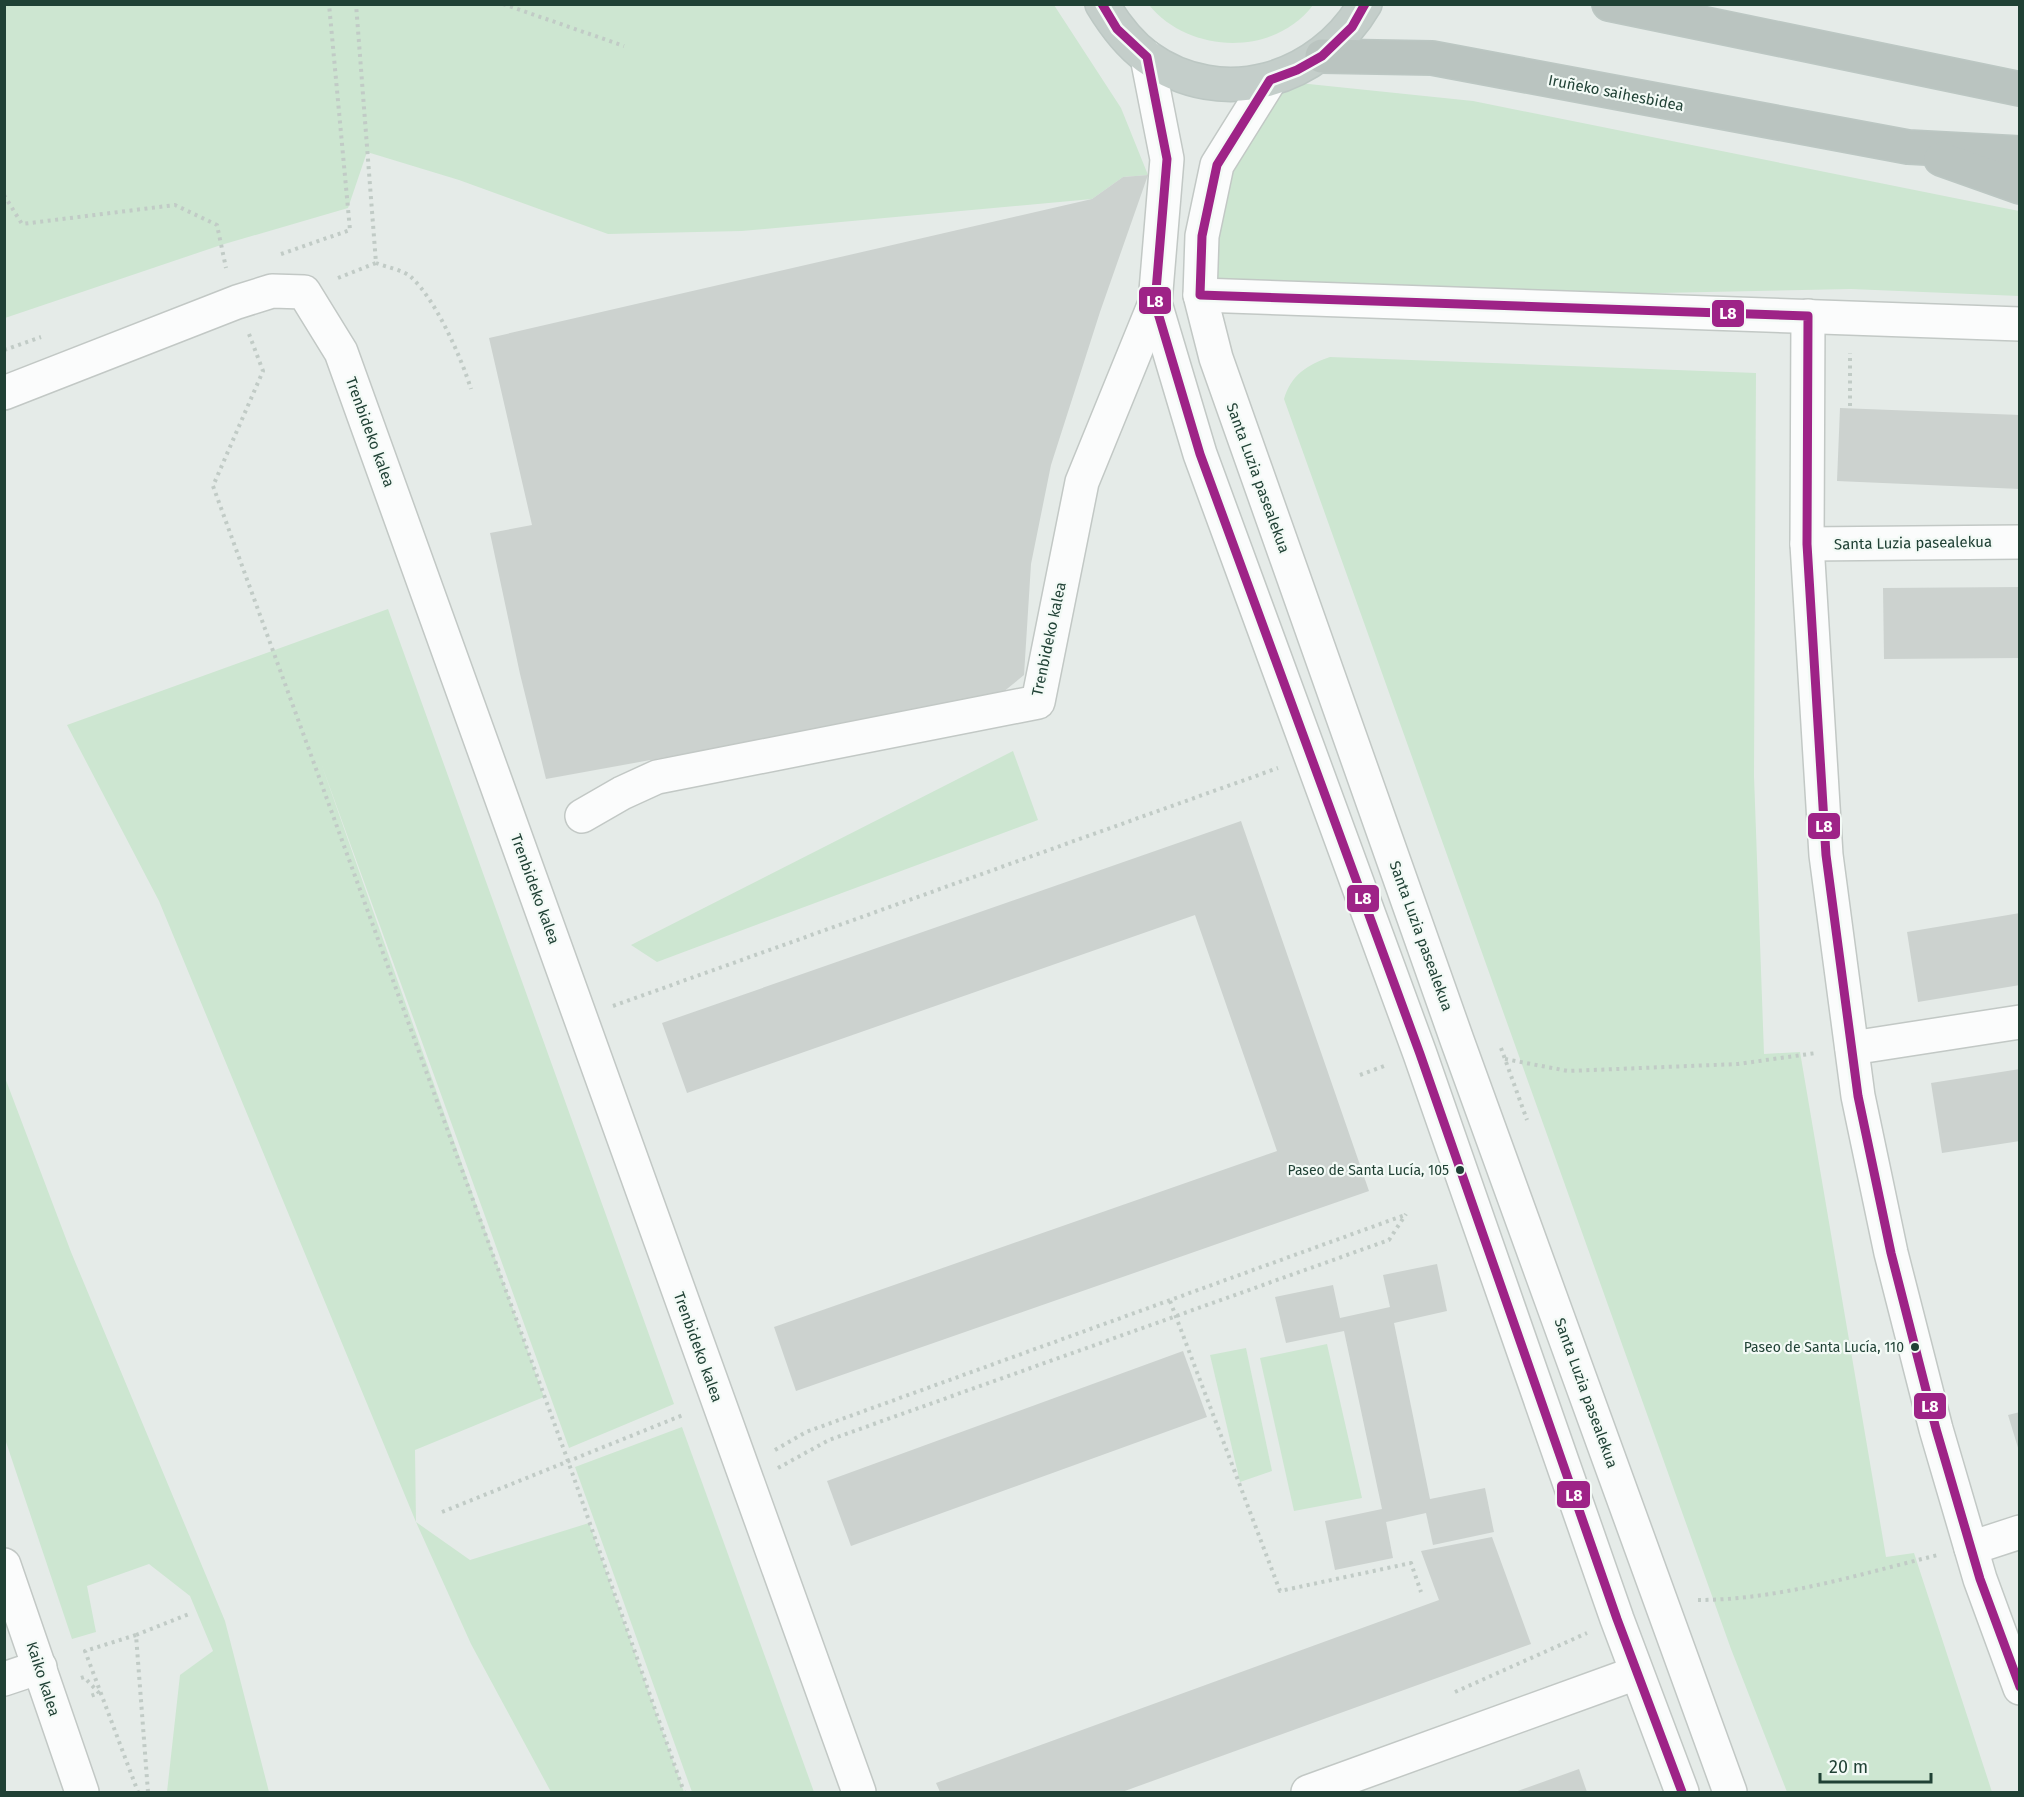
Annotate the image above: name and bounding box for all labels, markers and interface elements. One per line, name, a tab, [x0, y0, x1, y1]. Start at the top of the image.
street label: Iruñeko saihesbidea	[1547, 71, 1685, 115]
line badge: L8	[1138, 286, 1172, 315]
text: L8	[1146, 292, 1164, 311]
line badge: L8	[1711, 299, 1745, 328]
text: L8	[1719, 304, 1737, 323]
street label: Trenbideko kalea	[342, 374, 398, 490]
street label: Santa Luzia pasealekua	[1222, 401, 1294, 555]
street label: Santa Luzia pasealekua	[1834, 533, 1992, 553]
street label: Trenbideko kalea	[1028, 580, 1070, 698]
line badge: L8	[1807, 812, 1841, 840]
text: L8	[1815, 817, 1833, 836]
street label: Trenbideko kalea	[507, 831, 563, 947]
street label: Santa Luzia pasealekua	[1385, 859, 1457, 1013]
line badge: L8	[1346, 884, 1380, 913]
text: L8	[1354, 889, 1372, 908]
place label: Paseo de Santa Lucía, 105	[1288, 1162, 1449, 1179]
marker: Paseo de Santa Lucía, 105	[1454, 1164, 1466, 1176]
street label: Trenbideko kalea	[670, 1289, 726, 1405]
street label: Santa Luzia pasealekua	[1550, 1316, 1622, 1470]
place label: Paseo de Santa Lucía, 110	[1744, 1339, 1904, 1356]
marker: Paseo de Santa Lucía, 110	[1909, 1341, 1921, 1353]
line badge: L8	[1913, 1392, 1947, 1420]
text: L8	[1921, 1397, 1939, 1416]
line badge: L8	[1556, 1480, 1591, 1509]
text: L8	[1565, 1486, 1583, 1505]
street label: Kaiko kalea	[22, 1639, 64, 1719]
scale bar	[1820, 1746, 1931, 1784]
text: 20 m	[1829, 1756, 1868, 1778]

